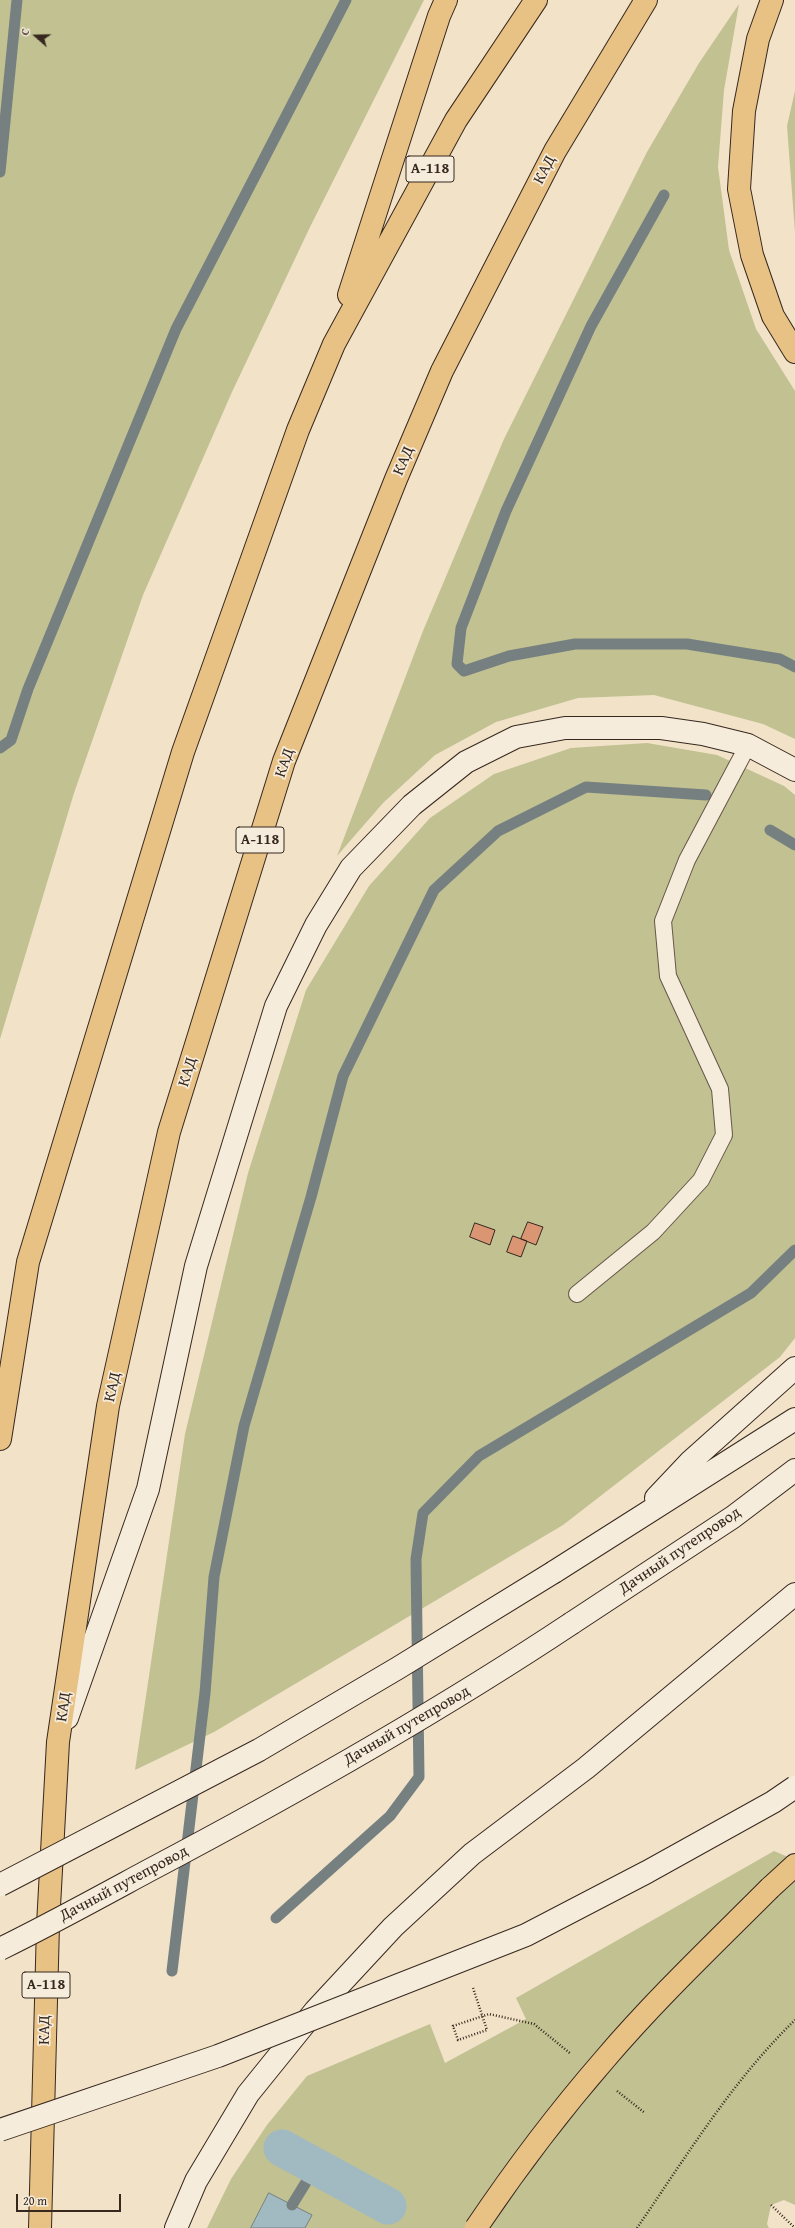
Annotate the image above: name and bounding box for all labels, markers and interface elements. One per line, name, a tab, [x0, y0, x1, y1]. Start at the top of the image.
north arrow	[16, 16, 56, 56]
text: С	[16, 26, 33, 38]
street label: КАД	[530, 152, 560, 188]
road number: А-118	[406, 156, 454, 182]
street label: КАД	[389, 444, 419, 478]
street label: КАД	[271, 746, 299, 780]
road number: А-118	[236, 827, 284, 853]
street label: КАД	[174, 1055, 202, 1089]
street label: КАД	[101, 1370, 125, 1404]
street label: Дачный путепровод	[615, 1503, 745, 1599]
street label: Дачный путепровод	[340, 1682, 474, 1770]
street label: КАД	[52, 1691, 76, 1723]
street label: Дачный путепровод	[56, 1842, 192, 1926]
road number: А-118	[22, 1972, 70, 1998]
street label: КАД	[35, 2015, 55, 2045]
scale bar	[18, 2186, 123, 2212]
text: 20 m	[23, 2192, 47, 2209]

